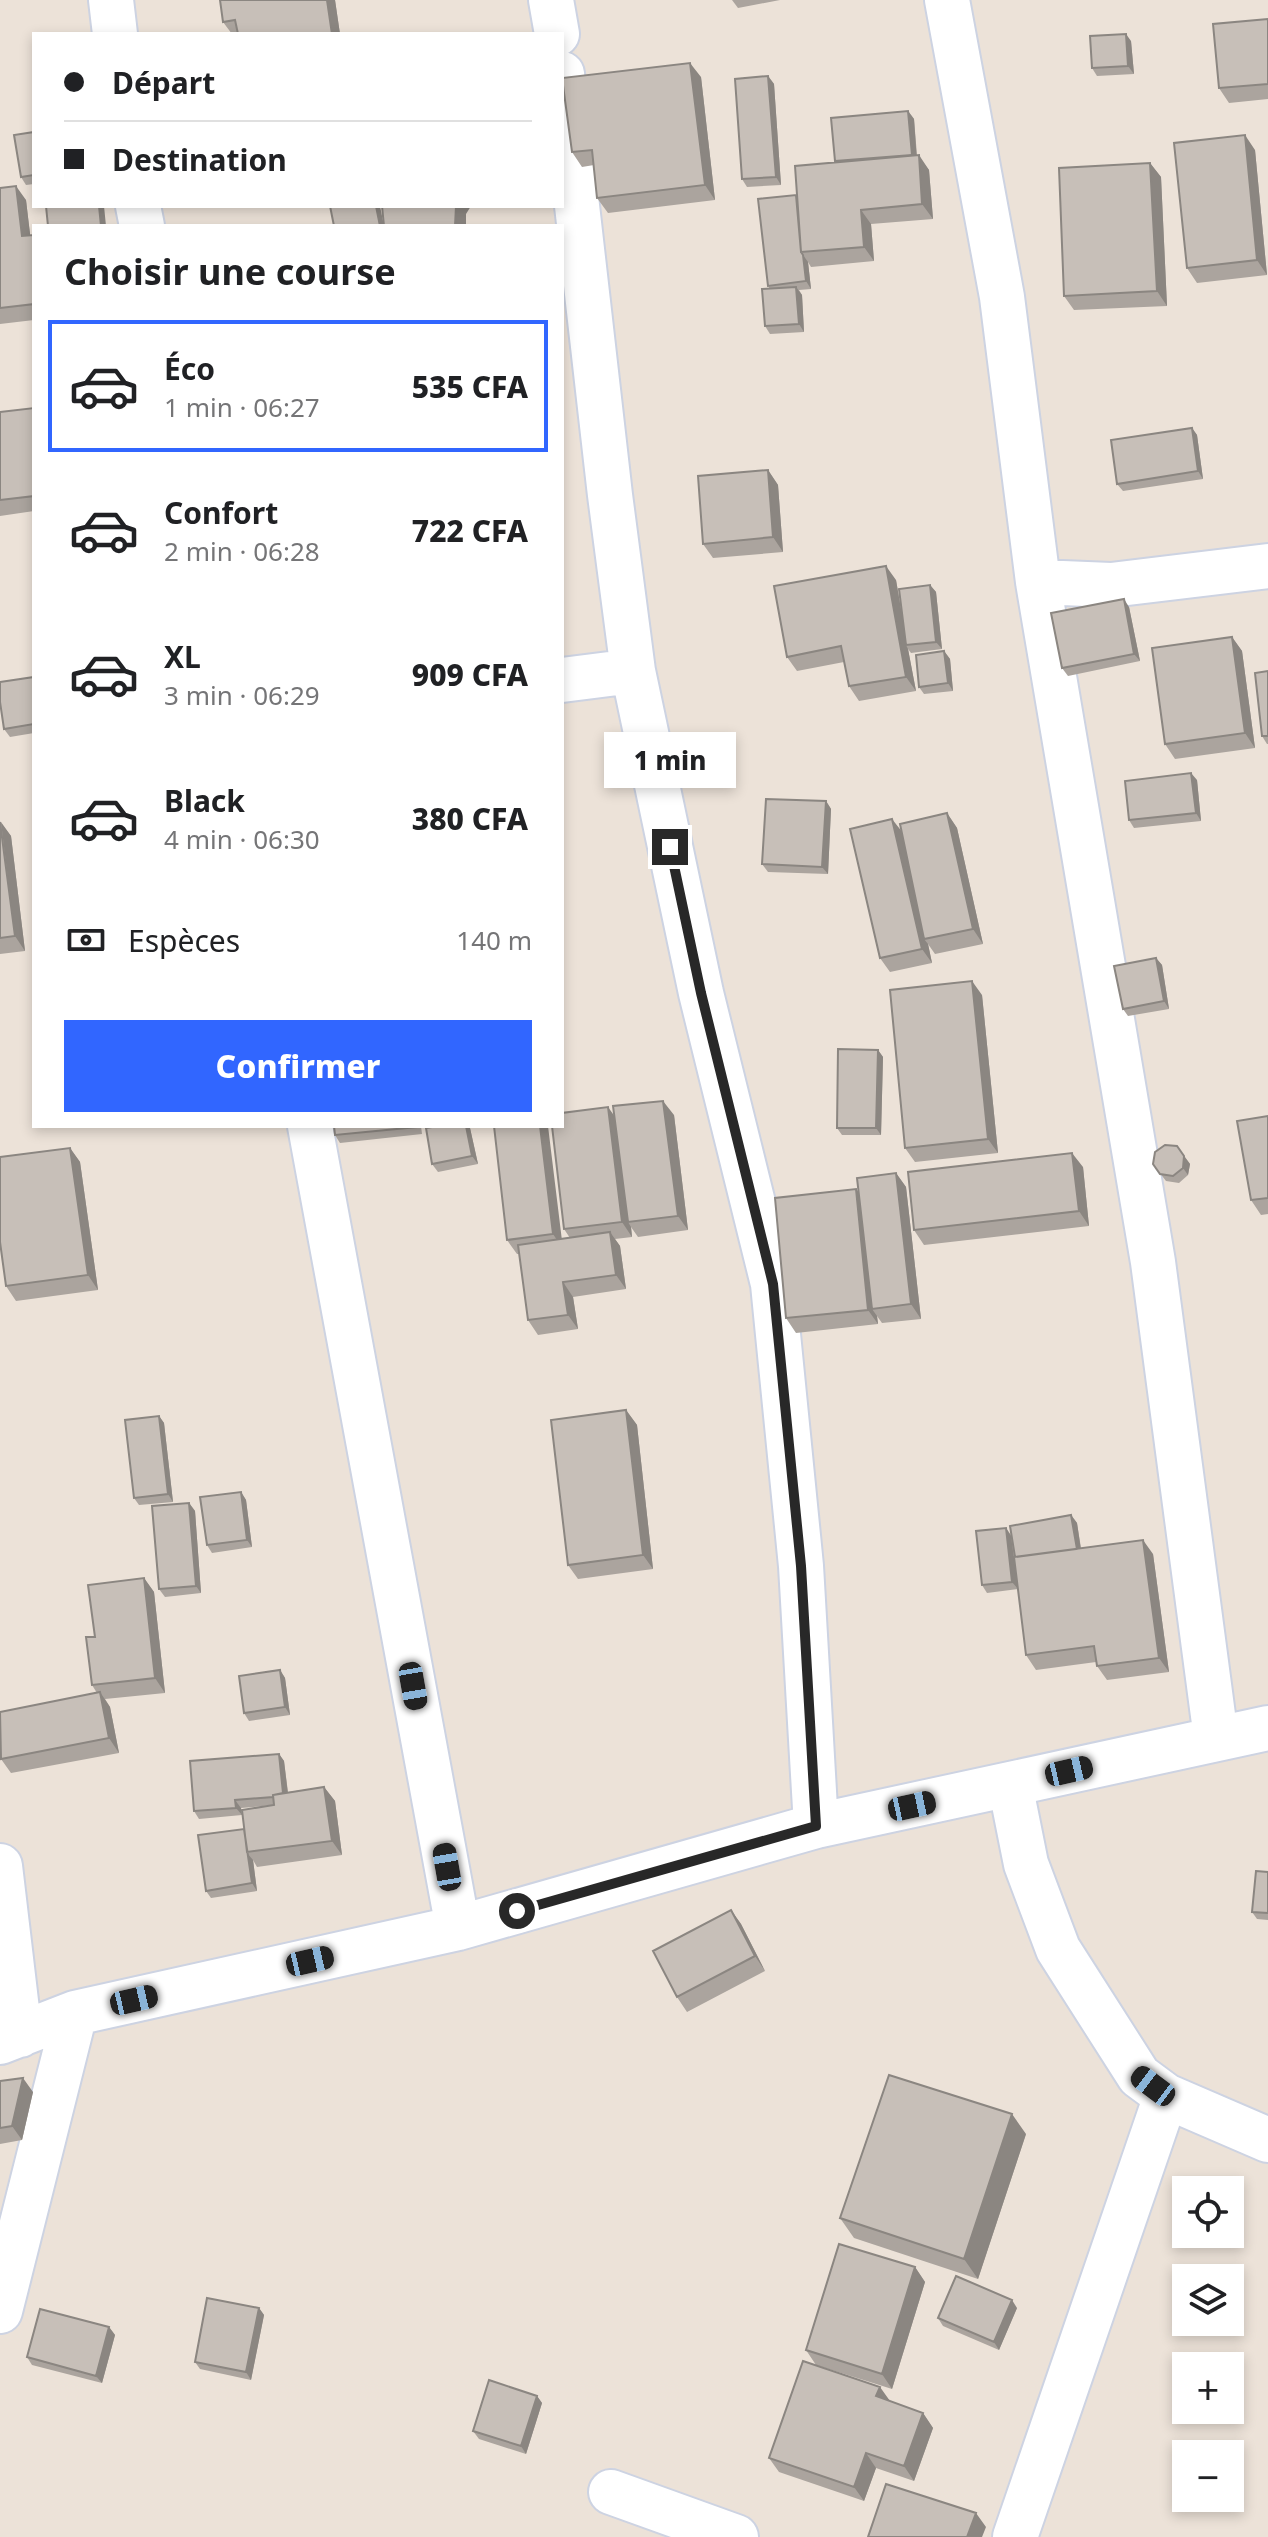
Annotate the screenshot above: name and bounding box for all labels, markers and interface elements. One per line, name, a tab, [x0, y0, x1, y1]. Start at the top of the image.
text: Départ	[112, 62, 215, 103]
text: Destination	[112, 139, 287, 180]
text: Choisir une course	[64, 247, 396, 296]
text: Éco	[164, 348, 215, 389]
icon: car	[68, 350, 140, 422]
text: 535 CFA	[412, 366, 528, 407]
text: 1 min · 06:27	[164, 389, 320, 425]
text: Confort	[164, 492, 278, 533]
icon: car	[68, 494, 140, 566]
text: 722 CFA	[412, 510, 528, 551]
text: 2 min · 06:28	[164, 533, 320, 569]
text: XL	[164, 636, 201, 677]
icon: car	[68, 638, 140, 710]
text: 909 CFA	[412, 654, 528, 695]
text: 3 min · 06:29	[164, 677, 320, 713]
callout: 1 min	[604, 731, 736, 787]
text: 1 min	[634, 742, 706, 778]
text: Black	[164, 780, 245, 821]
icon: car	[68, 782, 140, 854]
text: 380 CFA	[412, 798, 528, 839]
text: 4 min · 06:30	[164, 821, 320, 857]
route end	[652, 829, 688, 865]
icon: cash	[64, 918, 108, 962]
text: Espèces	[128, 920, 240, 961]
text: 140 m	[456, 922, 532, 958]
button: Confirmer	[64, 1020, 532, 1112]
car	[397, 1660, 429, 1712]
car	[1043, 1754, 1095, 1788]
car	[886, 1789, 938, 1823]
car	[431, 1841, 463, 1893]
route start	[499, 1893, 535, 1929]
car	[284, 1944, 336, 1978]
car	[108, 1983, 160, 2017]
car	[1127, 2062, 1179, 2110]
map controls	[1172, 2176, 1244, 2512]
button: locate	[1172, 2176, 1244, 2248]
button: layers	[1172, 2264, 1244, 2336]
button: +	[1172, 2352, 1244, 2424]
button: −	[1172, 2440, 1244, 2512]

